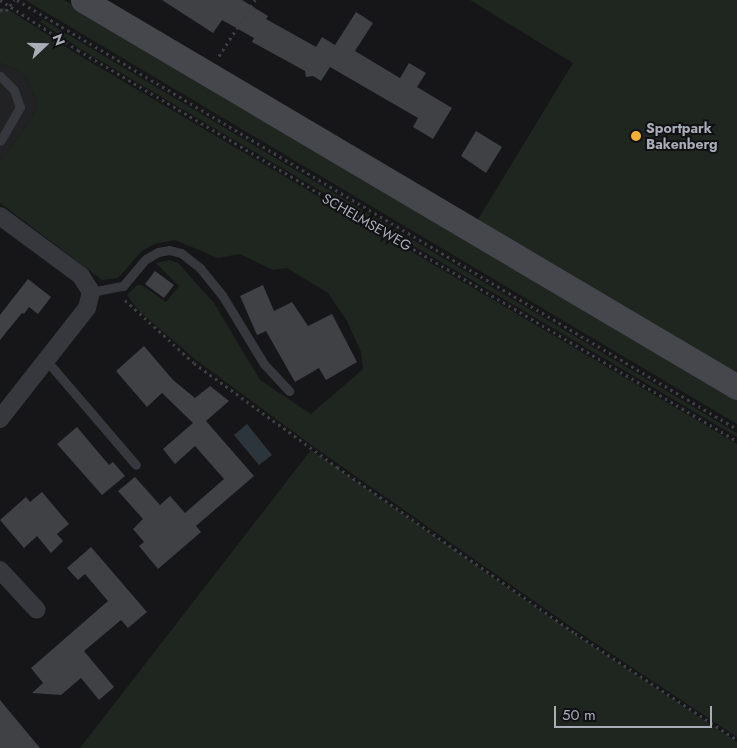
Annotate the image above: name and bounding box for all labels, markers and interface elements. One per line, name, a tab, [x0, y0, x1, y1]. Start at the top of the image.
north arrow	[20, 20, 70, 70]
text: N	[48, 31, 70, 48]
place label: Sportpark Bakenberg	[646, 120, 718, 152]
marker: Sportpark Bakenberg	[630, 130, 642, 142]
street label: SCHELMSEWEG	[319, 190, 415, 254]
scale bar	[557, 696, 714, 728]
text: 50 m	[562, 704, 596, 726]

